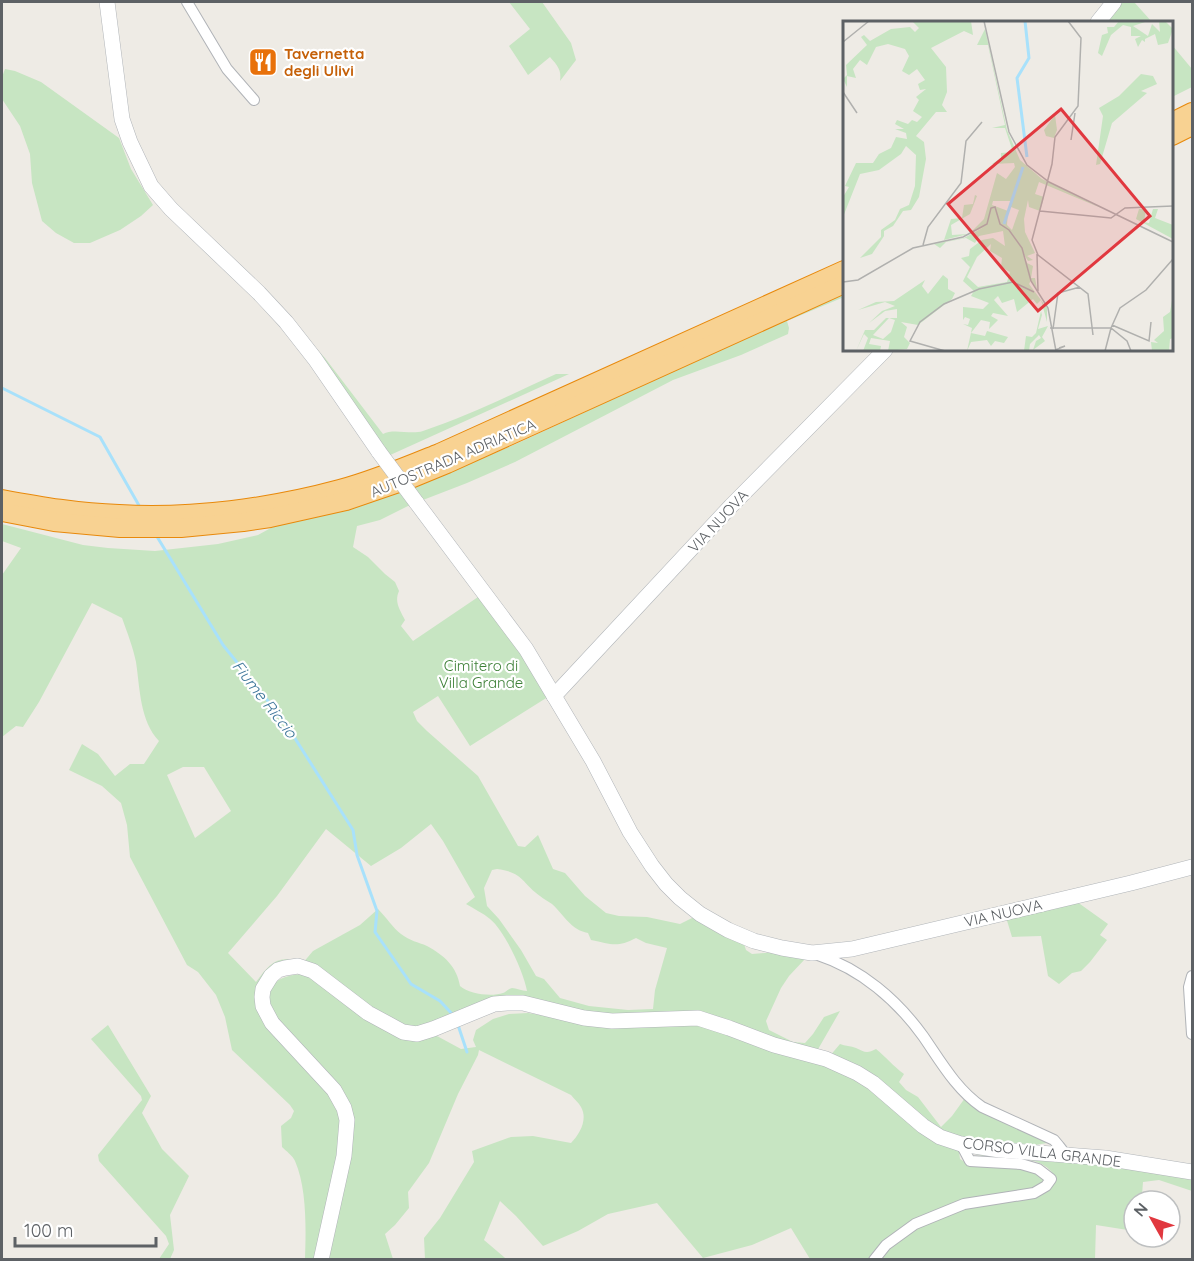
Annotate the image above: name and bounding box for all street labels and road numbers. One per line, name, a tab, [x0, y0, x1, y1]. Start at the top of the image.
street label: AUTOSTRADA ADRIATICA	[367, 414, 539, 501]
street label: VIA NUOVA	[684, 485, 752, 557]
street label: VIA NUOVA	[962, 895, 1044, 931]
street label: CORSO VILLA GRANDE	[962, 1133, 1122, 1171]

